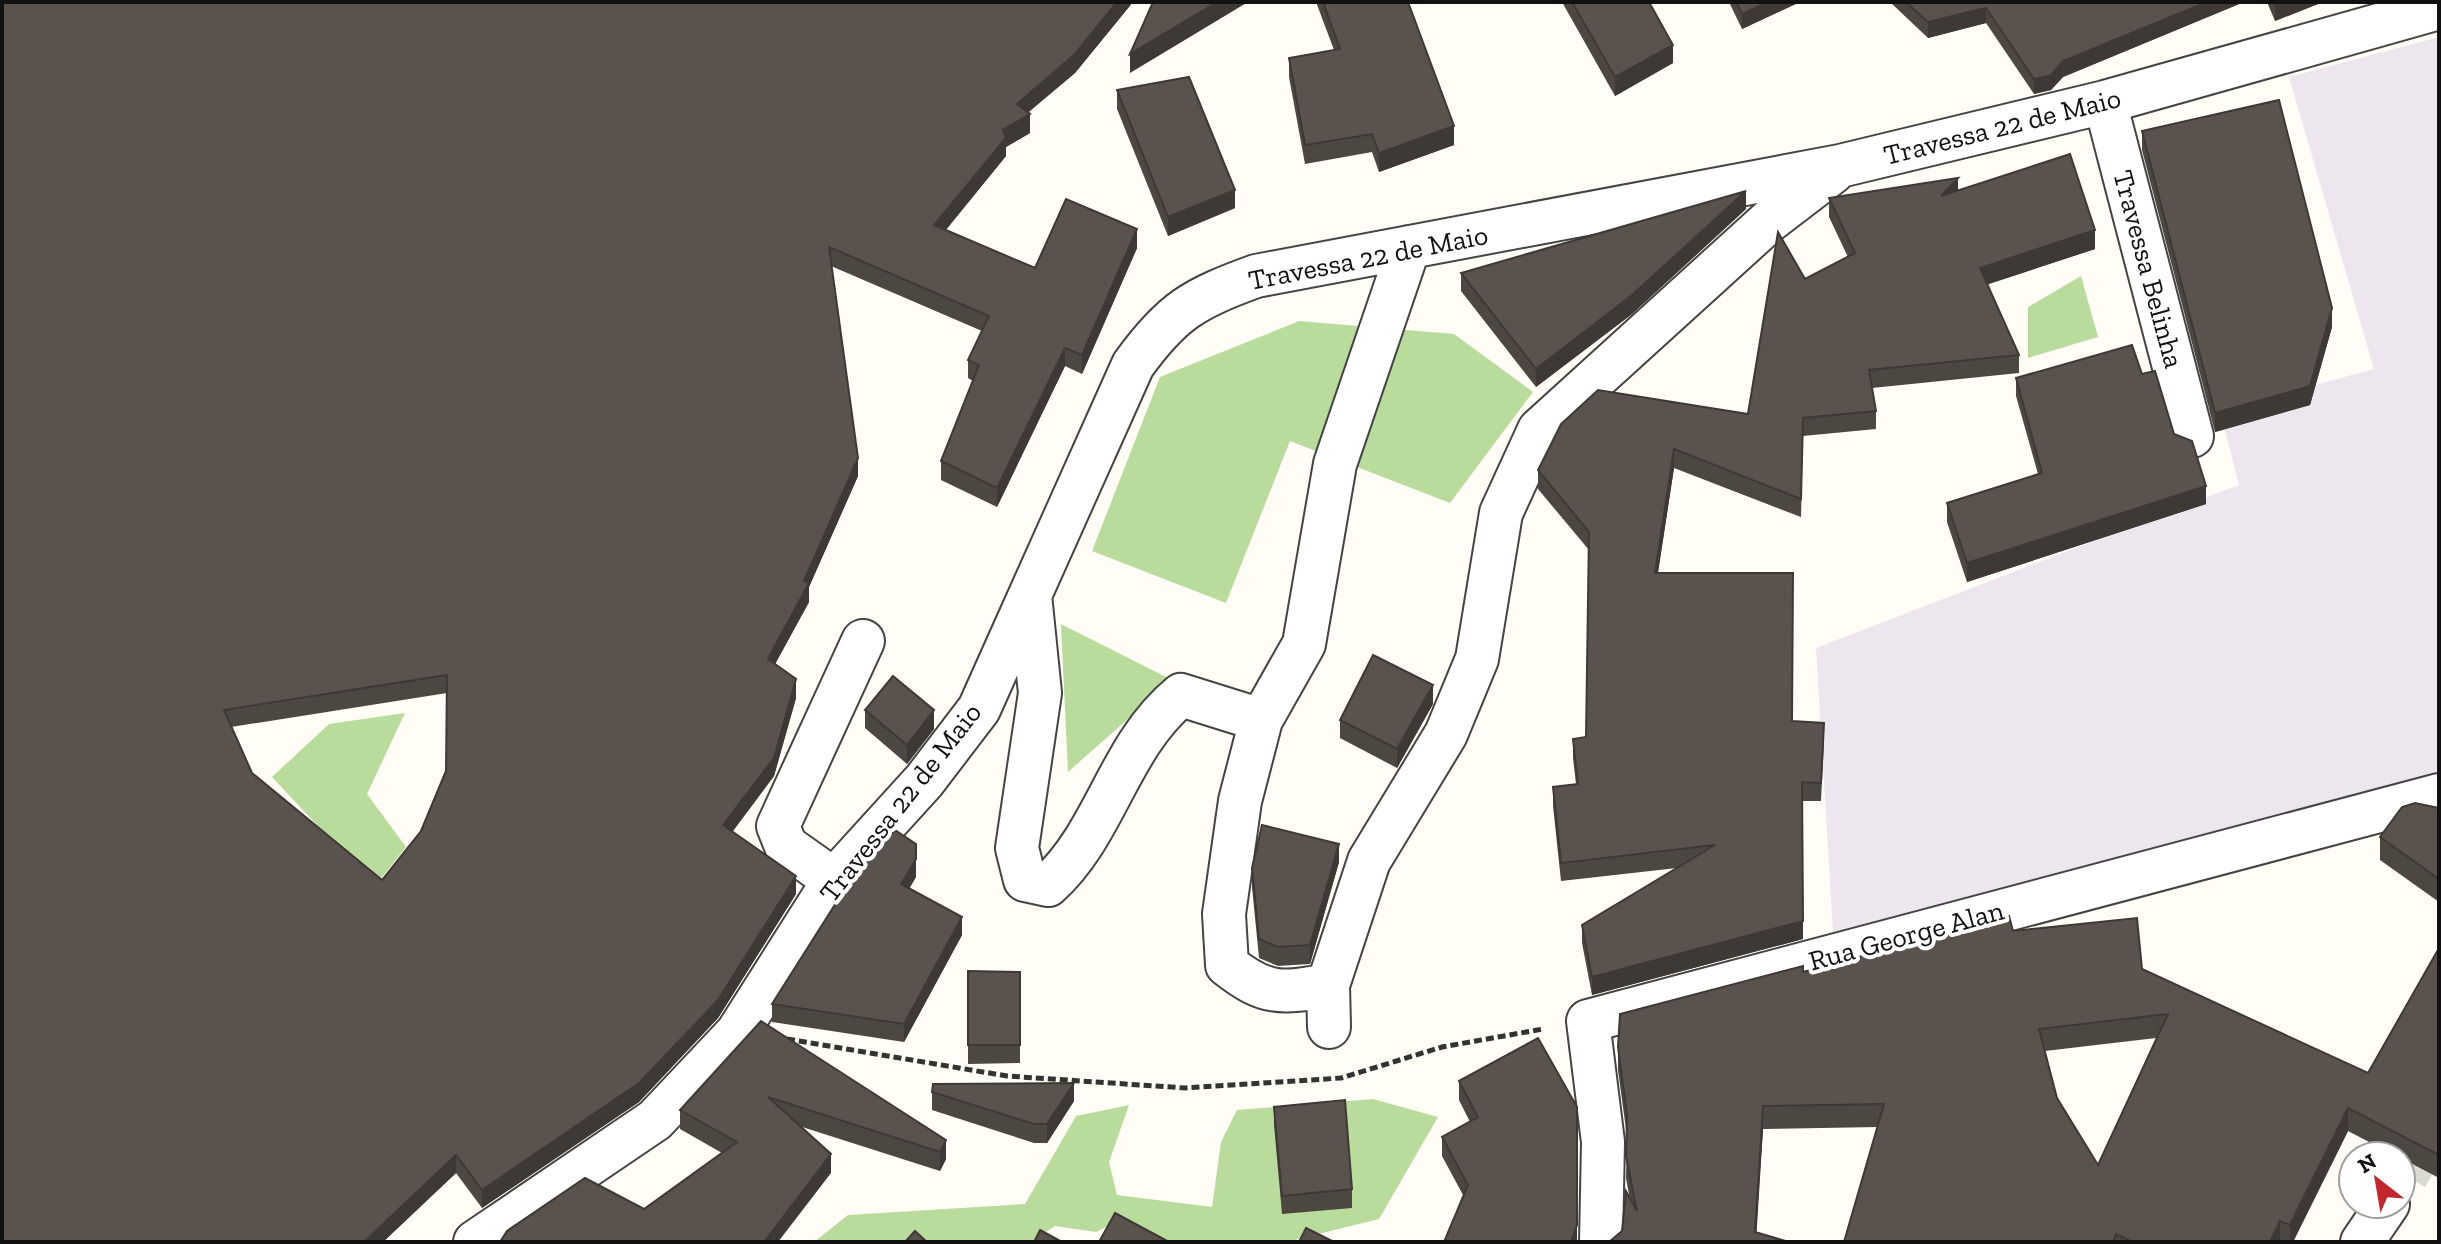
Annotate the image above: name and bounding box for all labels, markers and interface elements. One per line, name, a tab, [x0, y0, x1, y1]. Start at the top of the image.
street label: Travessa 22 de Maio	[1880, 81, 2124, 172]
street label: Travessa Belinha	[2106, 167, 2191, 372]
street label: Travessa 22 de Maio	[1246, 218, 1491, 297]
street label: Travessa 22 de Maio	[813, 696, 988, 908]
street label: Rua George Alan	[1805, 894, 2007, 977]
north arrow	[2337, 1140, 2417, 1220]
text: N	[2353, 1147, 2381, 1179]

